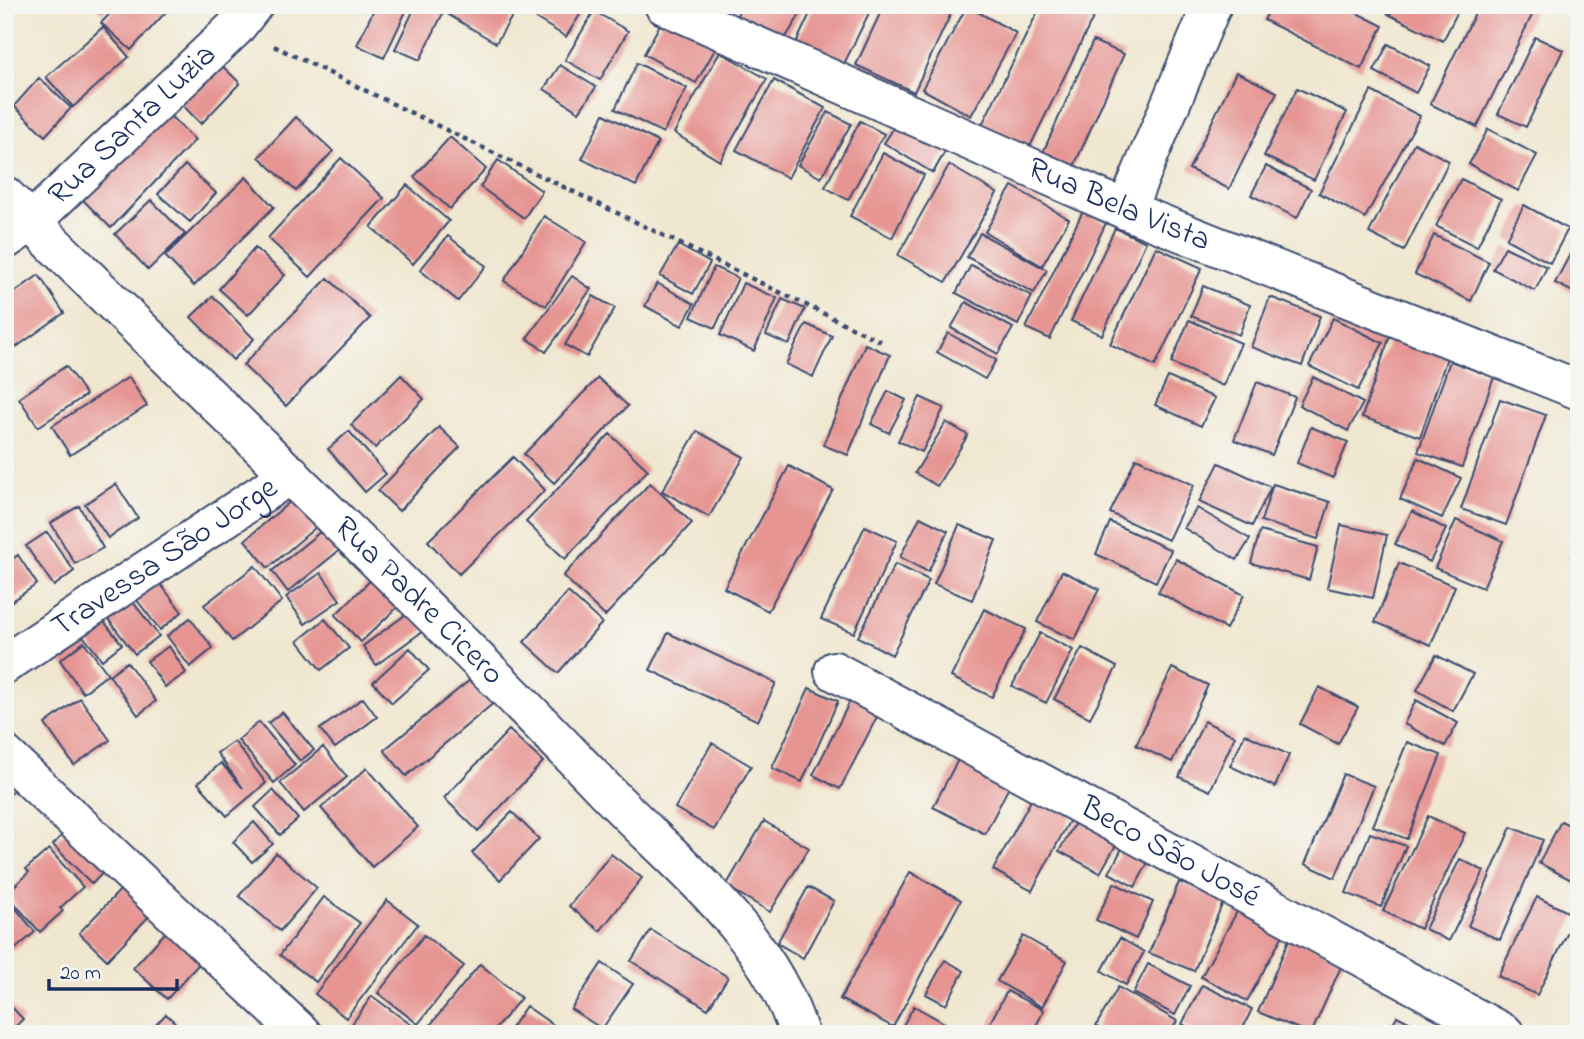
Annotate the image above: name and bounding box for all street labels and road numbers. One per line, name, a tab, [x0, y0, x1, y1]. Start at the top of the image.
street label: Rua Santa Luzia	[38, 33, 228, 217]
street label: Rua Bela Vista	[1020, 146, 1217, 265]
street label: Travessa São Jorge	[42, 465, 288, 650]
street label: Rua Padre Cicero	[322, 506, 515, 697]
street label: Beco São José	[1070, 784, 1269, 921]

